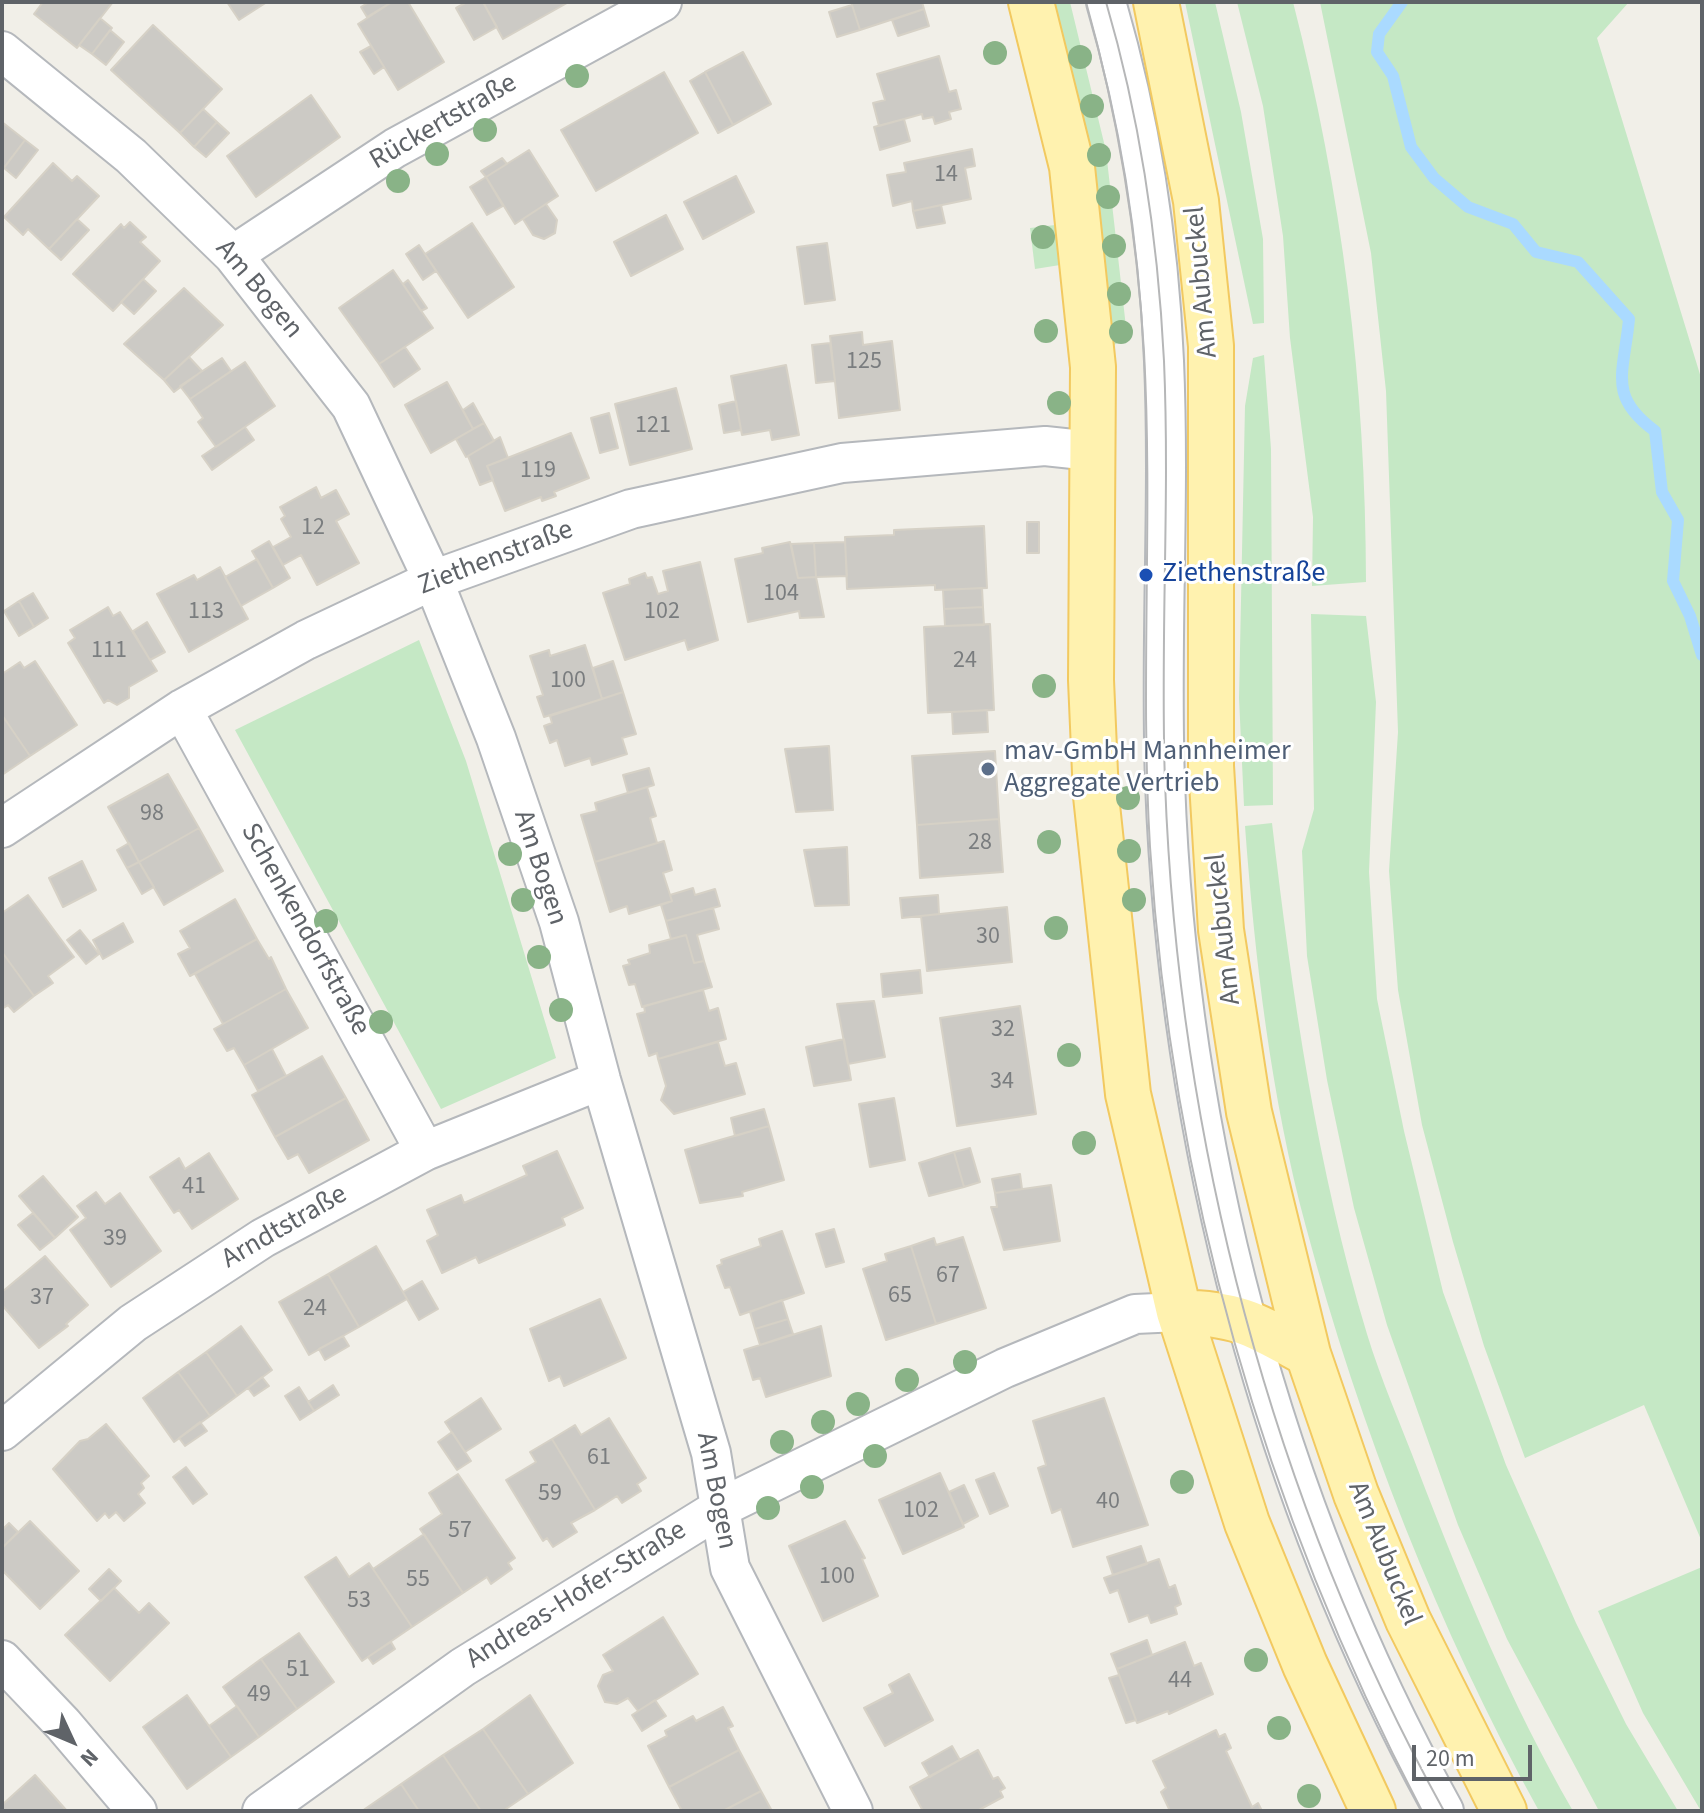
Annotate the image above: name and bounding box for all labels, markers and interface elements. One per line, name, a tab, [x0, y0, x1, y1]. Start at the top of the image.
street label: Rückertstraße	[365, 67, 523, 179]
house number: 14	[934, 162, 958, 190]
street label: Am Aubuckel	[1180, 205, 1226, 359]
street label: Am Bogen	[207, 234, 309, 346]
house number: 125	[846, 349, 882, 377]
house number: 121	[635, 413, 671, 441]
house number: 119	[520, 458, 556, 486]
street label: Ziethenstraße	[414, 514, 578, 604]
house number: 12	[301, 515, 325, 543]
place label: Ziethenstraße	[1162, 558, 1325, 592]
marker: Ziethenstraße	[1137, 566, 1155, 584]
house number: 104	[763, 581, 799, 609]
house number: 113	[188, 599, 224, 627]
house number: 102	[644, 599, 680, 627]
house number: 111	[91, 638, 127, 666]
house number: 24	[953, 648, 977, 676]
house number: 100	[550, 668, 586, 696]
place label: mav-GmbH Mannheimer Aggregate Vertrieb	[1004, 736, 1291, 802]
marker: mav-GmbH Mannheimer Aggregate Vertrieb	[979, 760, 997, 778]
house number: 98	[140, 801, 164, 829]
street label: Am Bogen	[505, 806, 573, 930]
street label: Schenkendorfstraße	[232, 818, 376, 1042]
house number: 28	[968, 830, 992, 858]
street label: Am Aubuckel	[1200, 852, 1250, 1006]
house number: 30	[976, 924, 1000, 952]
house number: 32	[991, 1017, 1015, 1045]
house number: 34	[990, 1069, 1014, 1097]
house number: 41	[182, 1174, 206, 1202]
street label: Arndtstraße	[217, 1179, 353, 1277]
house number: 39	[103, 1226, 127, 1254]
house number: 67	[936, 1263, 960, 1291]
house number: 65	[888, 1283, 912, 1311]
house number: 37	[30, 1285, 54, 1313]
house number: 24	[303, 1296, 327, 1324]
street label: Am Bogen	[687, 1430, 743, 1552]
house number: 61	[587, 1445, 611, 1473]
street label: Am Aubuckel	[1339, 1477, 1427, 1631]
house number: 59	[538, 1481, 562, 1509]
house number: 40	[1096, 1489, 1120, 1517]
house number: 102	[903, 1498, 939, 1526]
street label: Andreas-Hofer-Straße	[461, 1515, 693, 1677]
house number: 57	[448, 1518, 472, 1546]
house number: 100	[819, 1564, 855, 1592]
house number: 55	[406, 1567, 430, 1595]
house number: 53	[347, 1588, 371, 1616]
house number: 51	[286, 1657, 310, 1685]
house number: 44	[1168, 1668, 1192, 1696]
house number: 49	[247, 1682, 271, 1710]
north arrow	[32, 1701, 112, 1781]
scale bar	[1416, 1729, 1536, 1779]
text: N	[73, 1741, 106, 1774]
text: 20 m	[1426, 1741, 1475, 1776]

